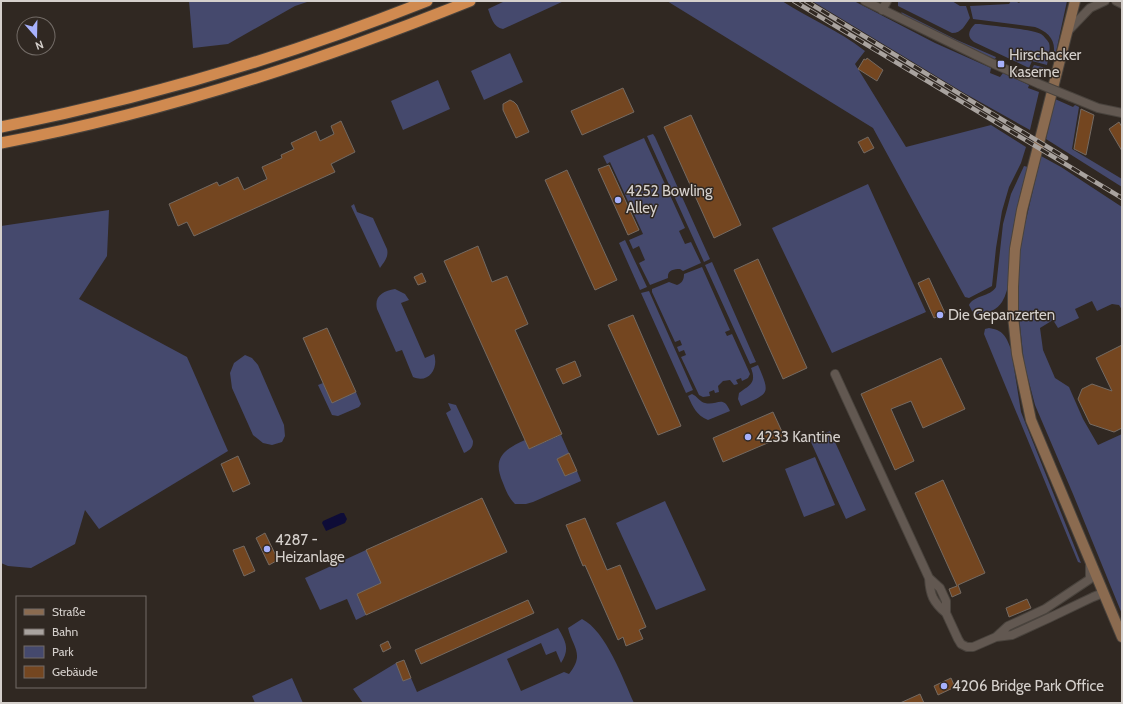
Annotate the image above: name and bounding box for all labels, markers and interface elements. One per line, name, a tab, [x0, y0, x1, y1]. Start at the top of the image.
north arrow	[16, 16, 56, 56]
text: N	[33, 37, 45, 53]
place label: Hirschacker Kaserne	[1009, 46, 1082, 81]
marker: Hirschacker Kaserne	[996, 59, 1006, 69]
place label: 4252 Bowling Alley	[626, 182, 713, 217]
marker: 4252 Bowling Alley	[613, 195, 623, 205]
place label: Die Gepanzerten	[948, 306, 1055, 324]
marker: Die Gepanzerten	[935, 310, 945, 320]
place label: 4233 Kantine	[756, 428, 841, 446]
marker: 4233 Kantine	[743, 432, 753, 442]
place label: 4287 - Heizanlage	[275, 531, 345, 566]
marker: 4287 - Heizanlage	[262, 544, 272, 554]
legend	[16, 596, 146, 688]
text: Straße	[52, 604, 85, 619]
text: Bahn	[52, 624, 78, 639]
text: Park	[52, 644, 74, 659]
text: Gebäude	[52, 664, 98, 679]
place label: 4206 Bridge Park Office	[952, 677, 1104, 695]
marker: 4206 Bridge Park Office	[939, 681, 949, 691]

